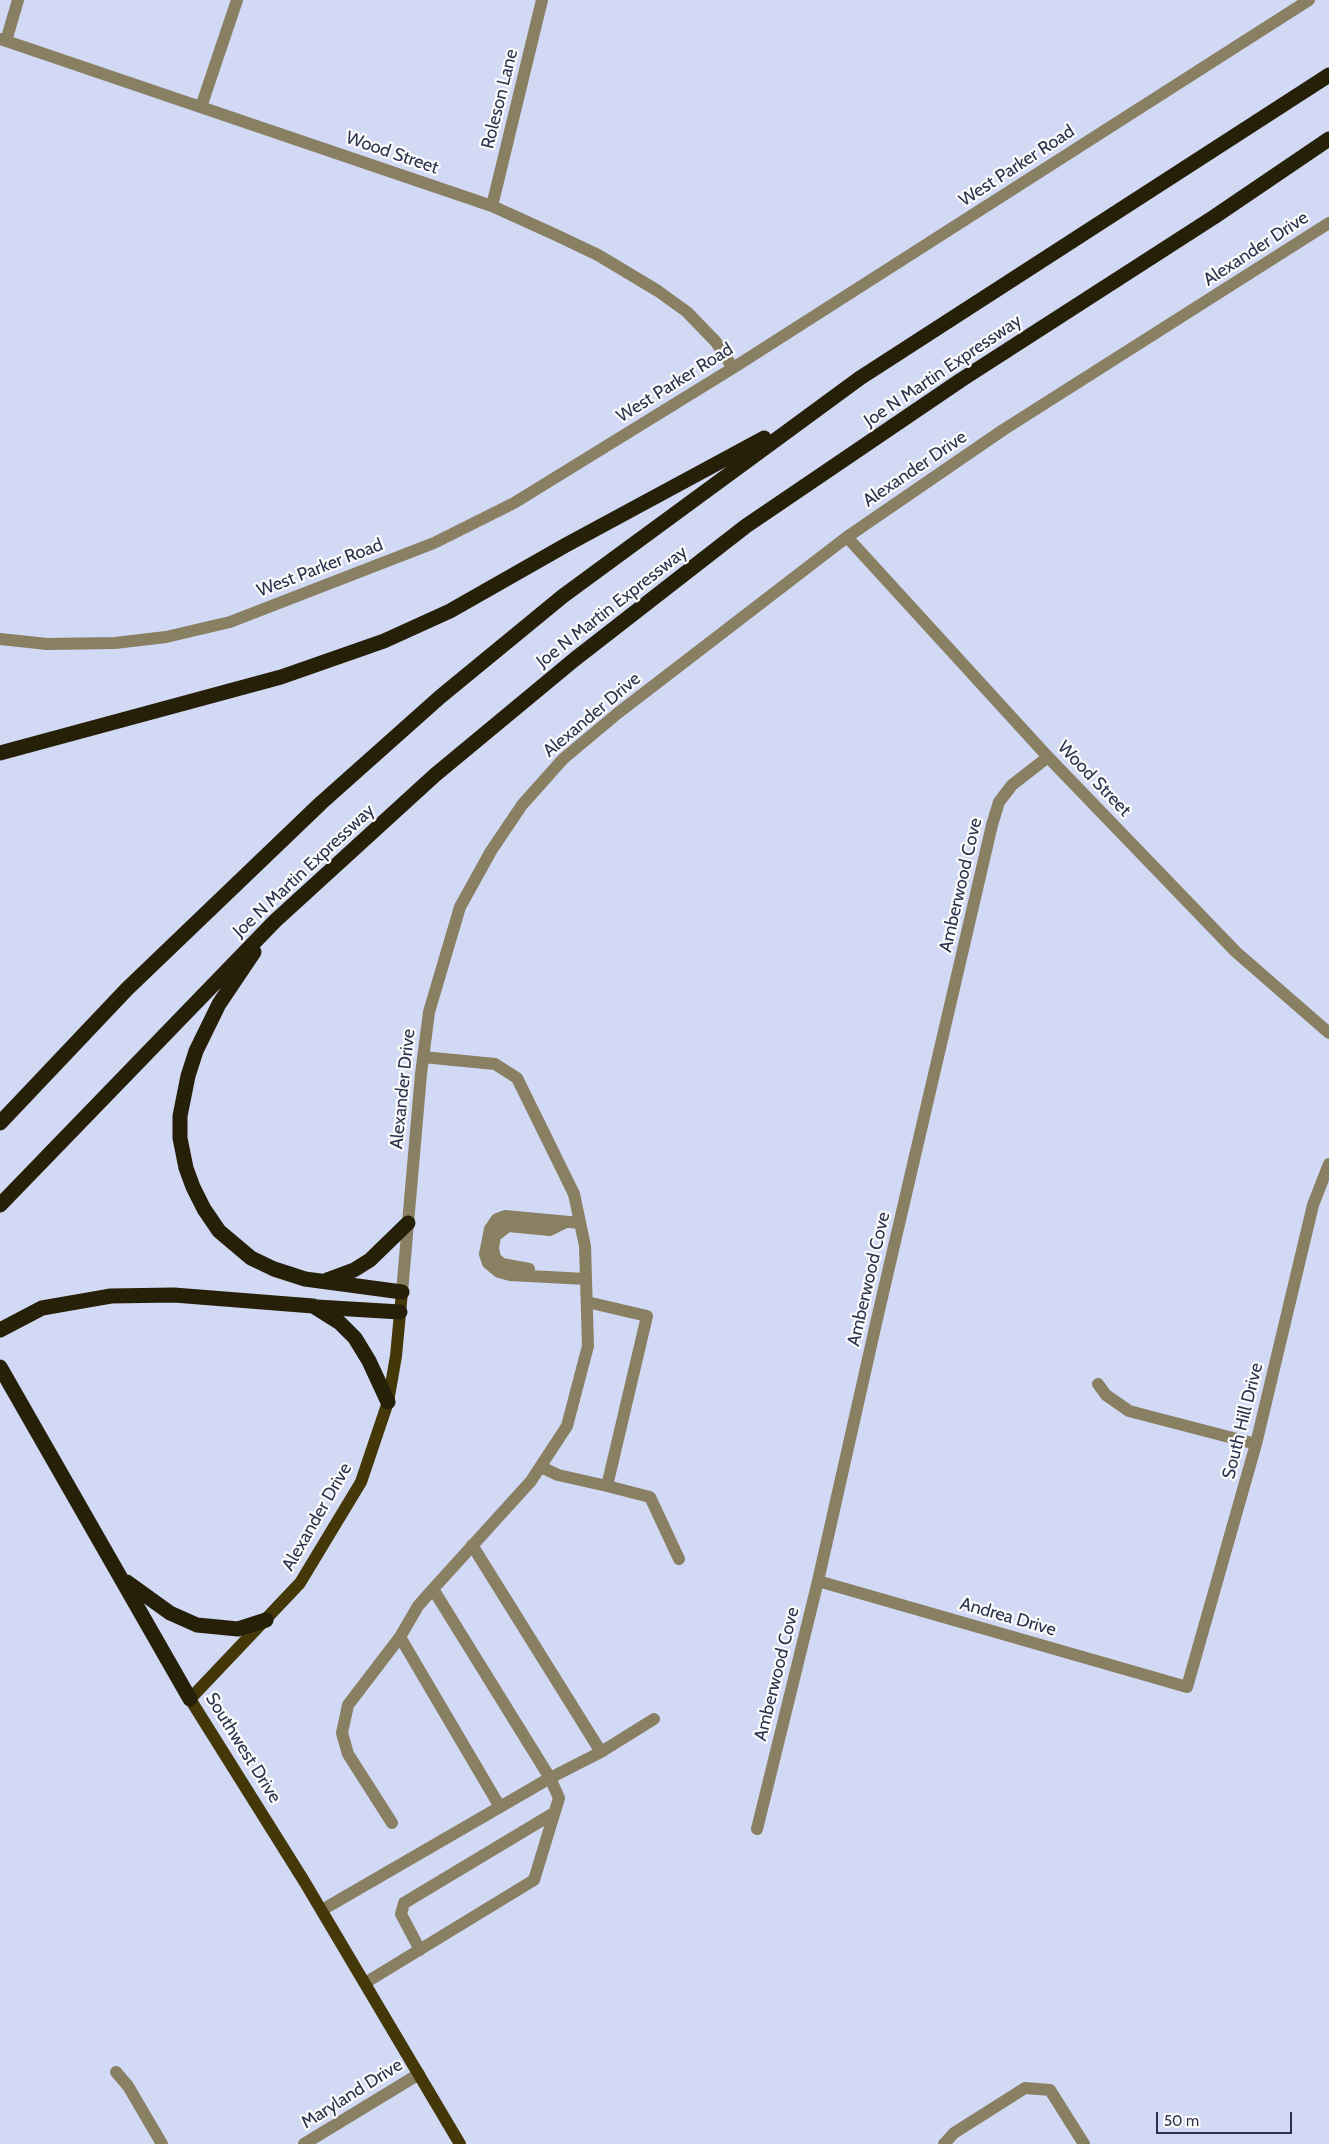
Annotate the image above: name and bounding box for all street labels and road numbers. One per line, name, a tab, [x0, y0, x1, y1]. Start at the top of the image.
street label: Roleson Lane	[477, 47, 523, 151]
street label: West Parker Road	[955, 121, 1079, 211]
street label: Wood Street	[343, 127, 441, 179]
street label: Alexander Drive	[1199, 207, 1313, 291]
street label: Joe N Martin Expressway	[860, 310, 1026, 432]
street label: West Parker Road	[613, 339, 737, 427]
street label: Alexander Drive	[859, 426, 971, 512]
street label: West Parker Road	[254, 534, 386, 602]
street label: Joe N Martin Expressway	[532, 541, 692, 673]
street label: Alexander Drive	[539, 668, 645, 762]
street label: Wood Street	[1053, 737, 1135, 821]
street label: Joe N Martin Expressway	[229, 800, 379, 942]
street label: Amberwood Cove	[935, 816, 987, 954]
street label: Alexander Drive	[386, 1028, 420, 1150]
street label: Amberwood Cove	[843, 1210, 895, 1348]
street label: South Hill Drive	[1218, 1361, 1268, 1481]
street label: Alexander Drive	[277, 1459, 357, 1575]
street label: Andrea Drive	[958, 1593, 1058, 1641]
street label: Amberwood Cove	[750, 1605, 804, 1743]
street label: Southwest Drive	[201, 1689, 285, 1807]
street label: Maryland Drive	[297, 2054, 407, 2134]

